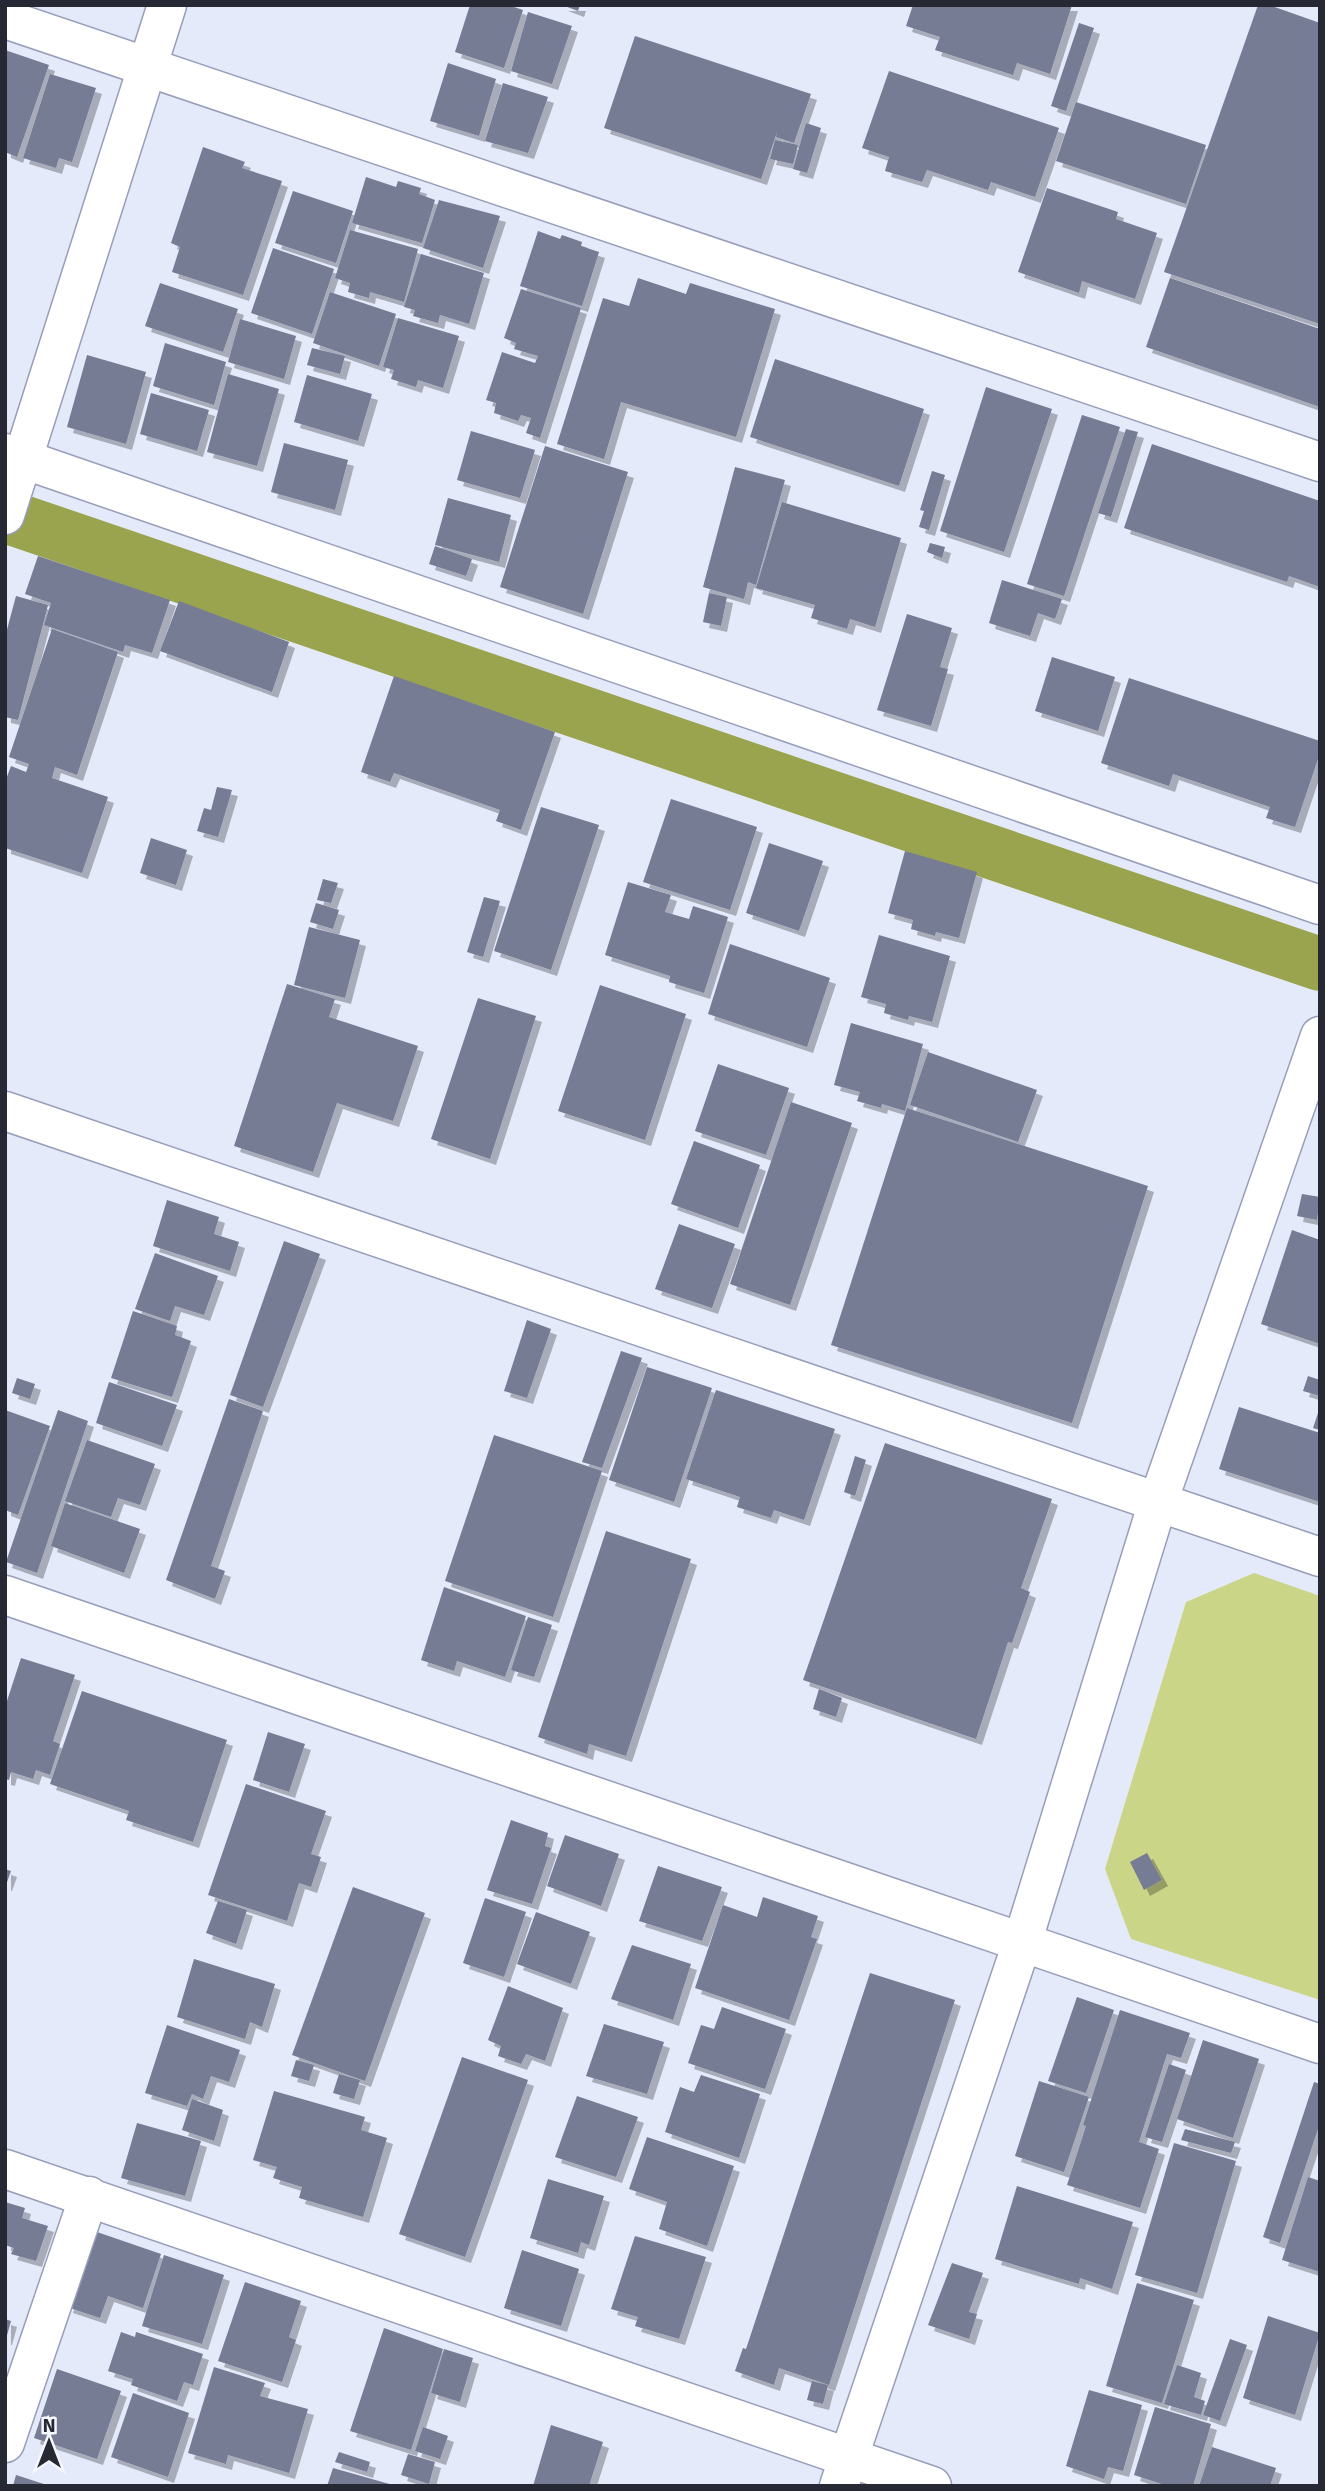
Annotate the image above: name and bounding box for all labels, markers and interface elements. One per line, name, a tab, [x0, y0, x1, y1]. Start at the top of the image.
north arrow	[14, 2407, 84, 2477]
text: N	[42, 2414, 56, 2438]

